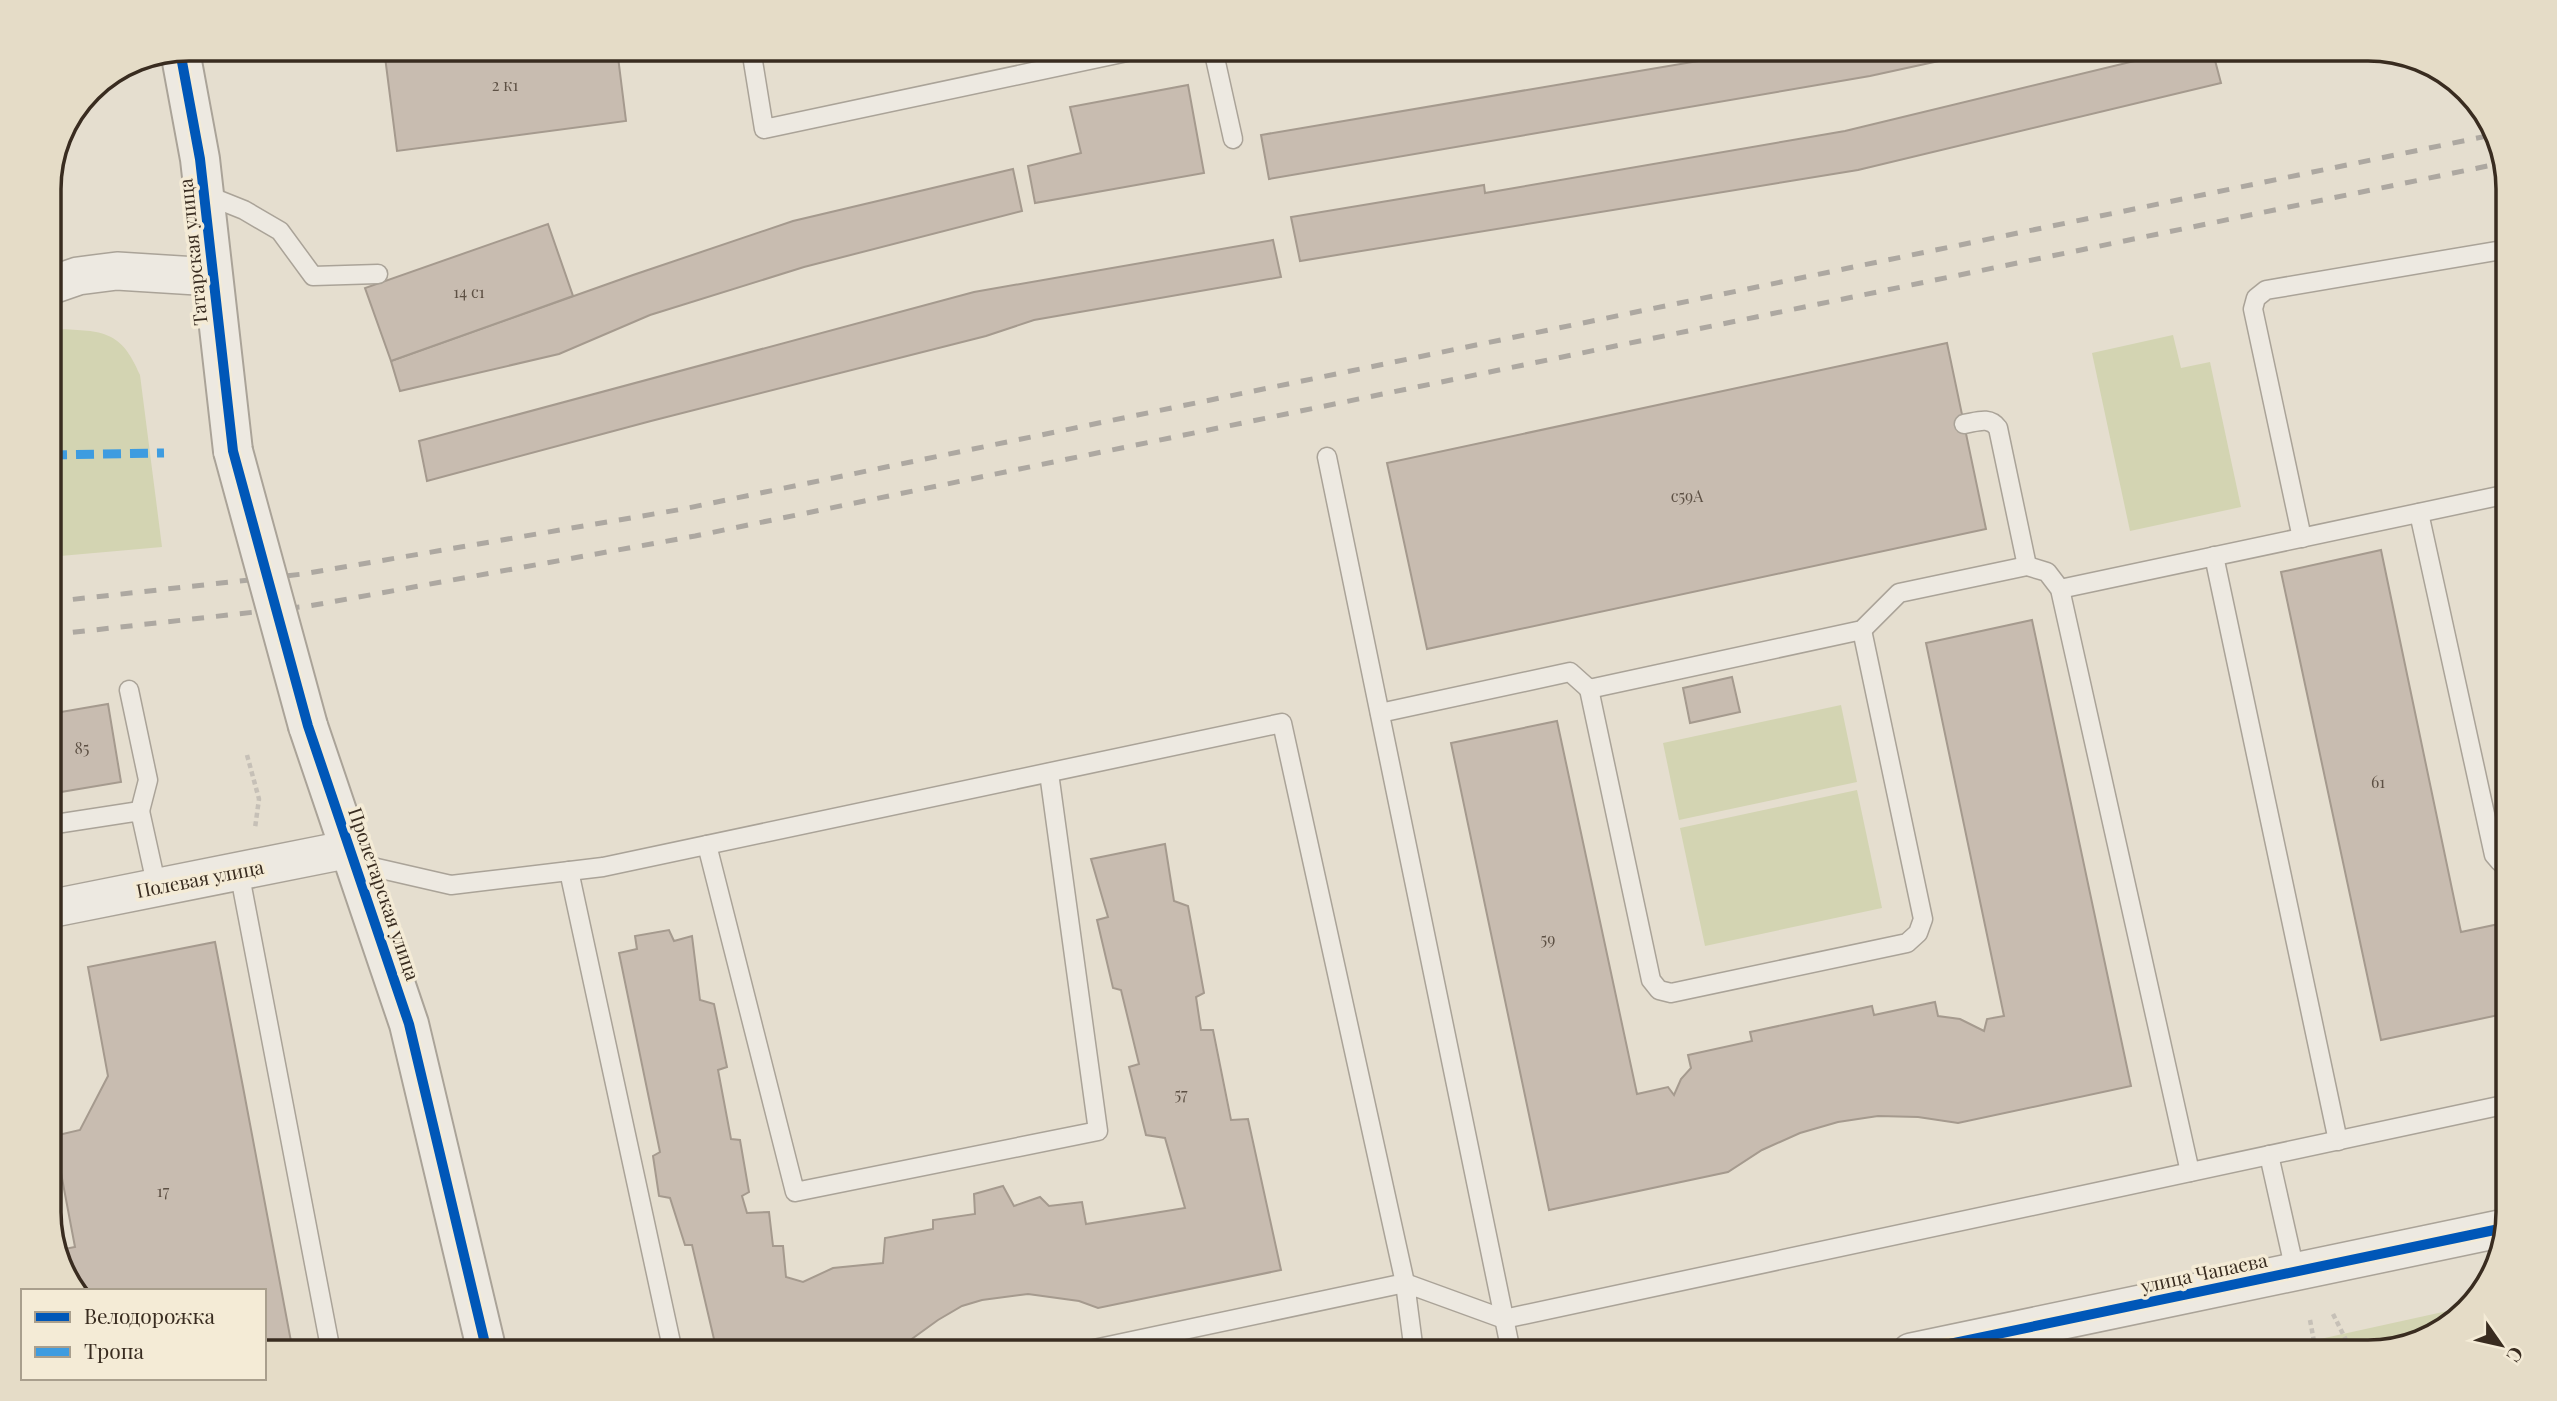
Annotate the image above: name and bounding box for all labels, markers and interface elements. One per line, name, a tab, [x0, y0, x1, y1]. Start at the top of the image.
house number: 2 к1	[492, 74, 518, 95]
street label: Татарская улица	[171, 177, 213, 327]
house number: 14 с1	[453, 281, 485, 302]
house number: с59А	[1671, 485, 1704, 506]
house number: 85	[75, 737, 89, 758]
house number: 61	[2371, 771, 2385, 792]
street label: Пролетарская улица	[343, 804, 427, 984]
street label: Полевая улица	[134, 853, 266, 903]
house number: 59	[1541, 928, 1555, 949]
house number: 57	[1174, 1083, 1188, 1104]
house number: 17	[157, 1180, 170, 1201]
street label: улица Чапаева	[2137, 1246, 2270, 1298]
legend	[21, 1289, 266, 1380]
text: Велодорожка	[84, 1301, 215, 1329]
north arrow	[2466, 1310, 2536, 1380]
text: Тропа	[84, 1336, 145, 1364]
text: С	[2501, 1342, 2530, 1368]

